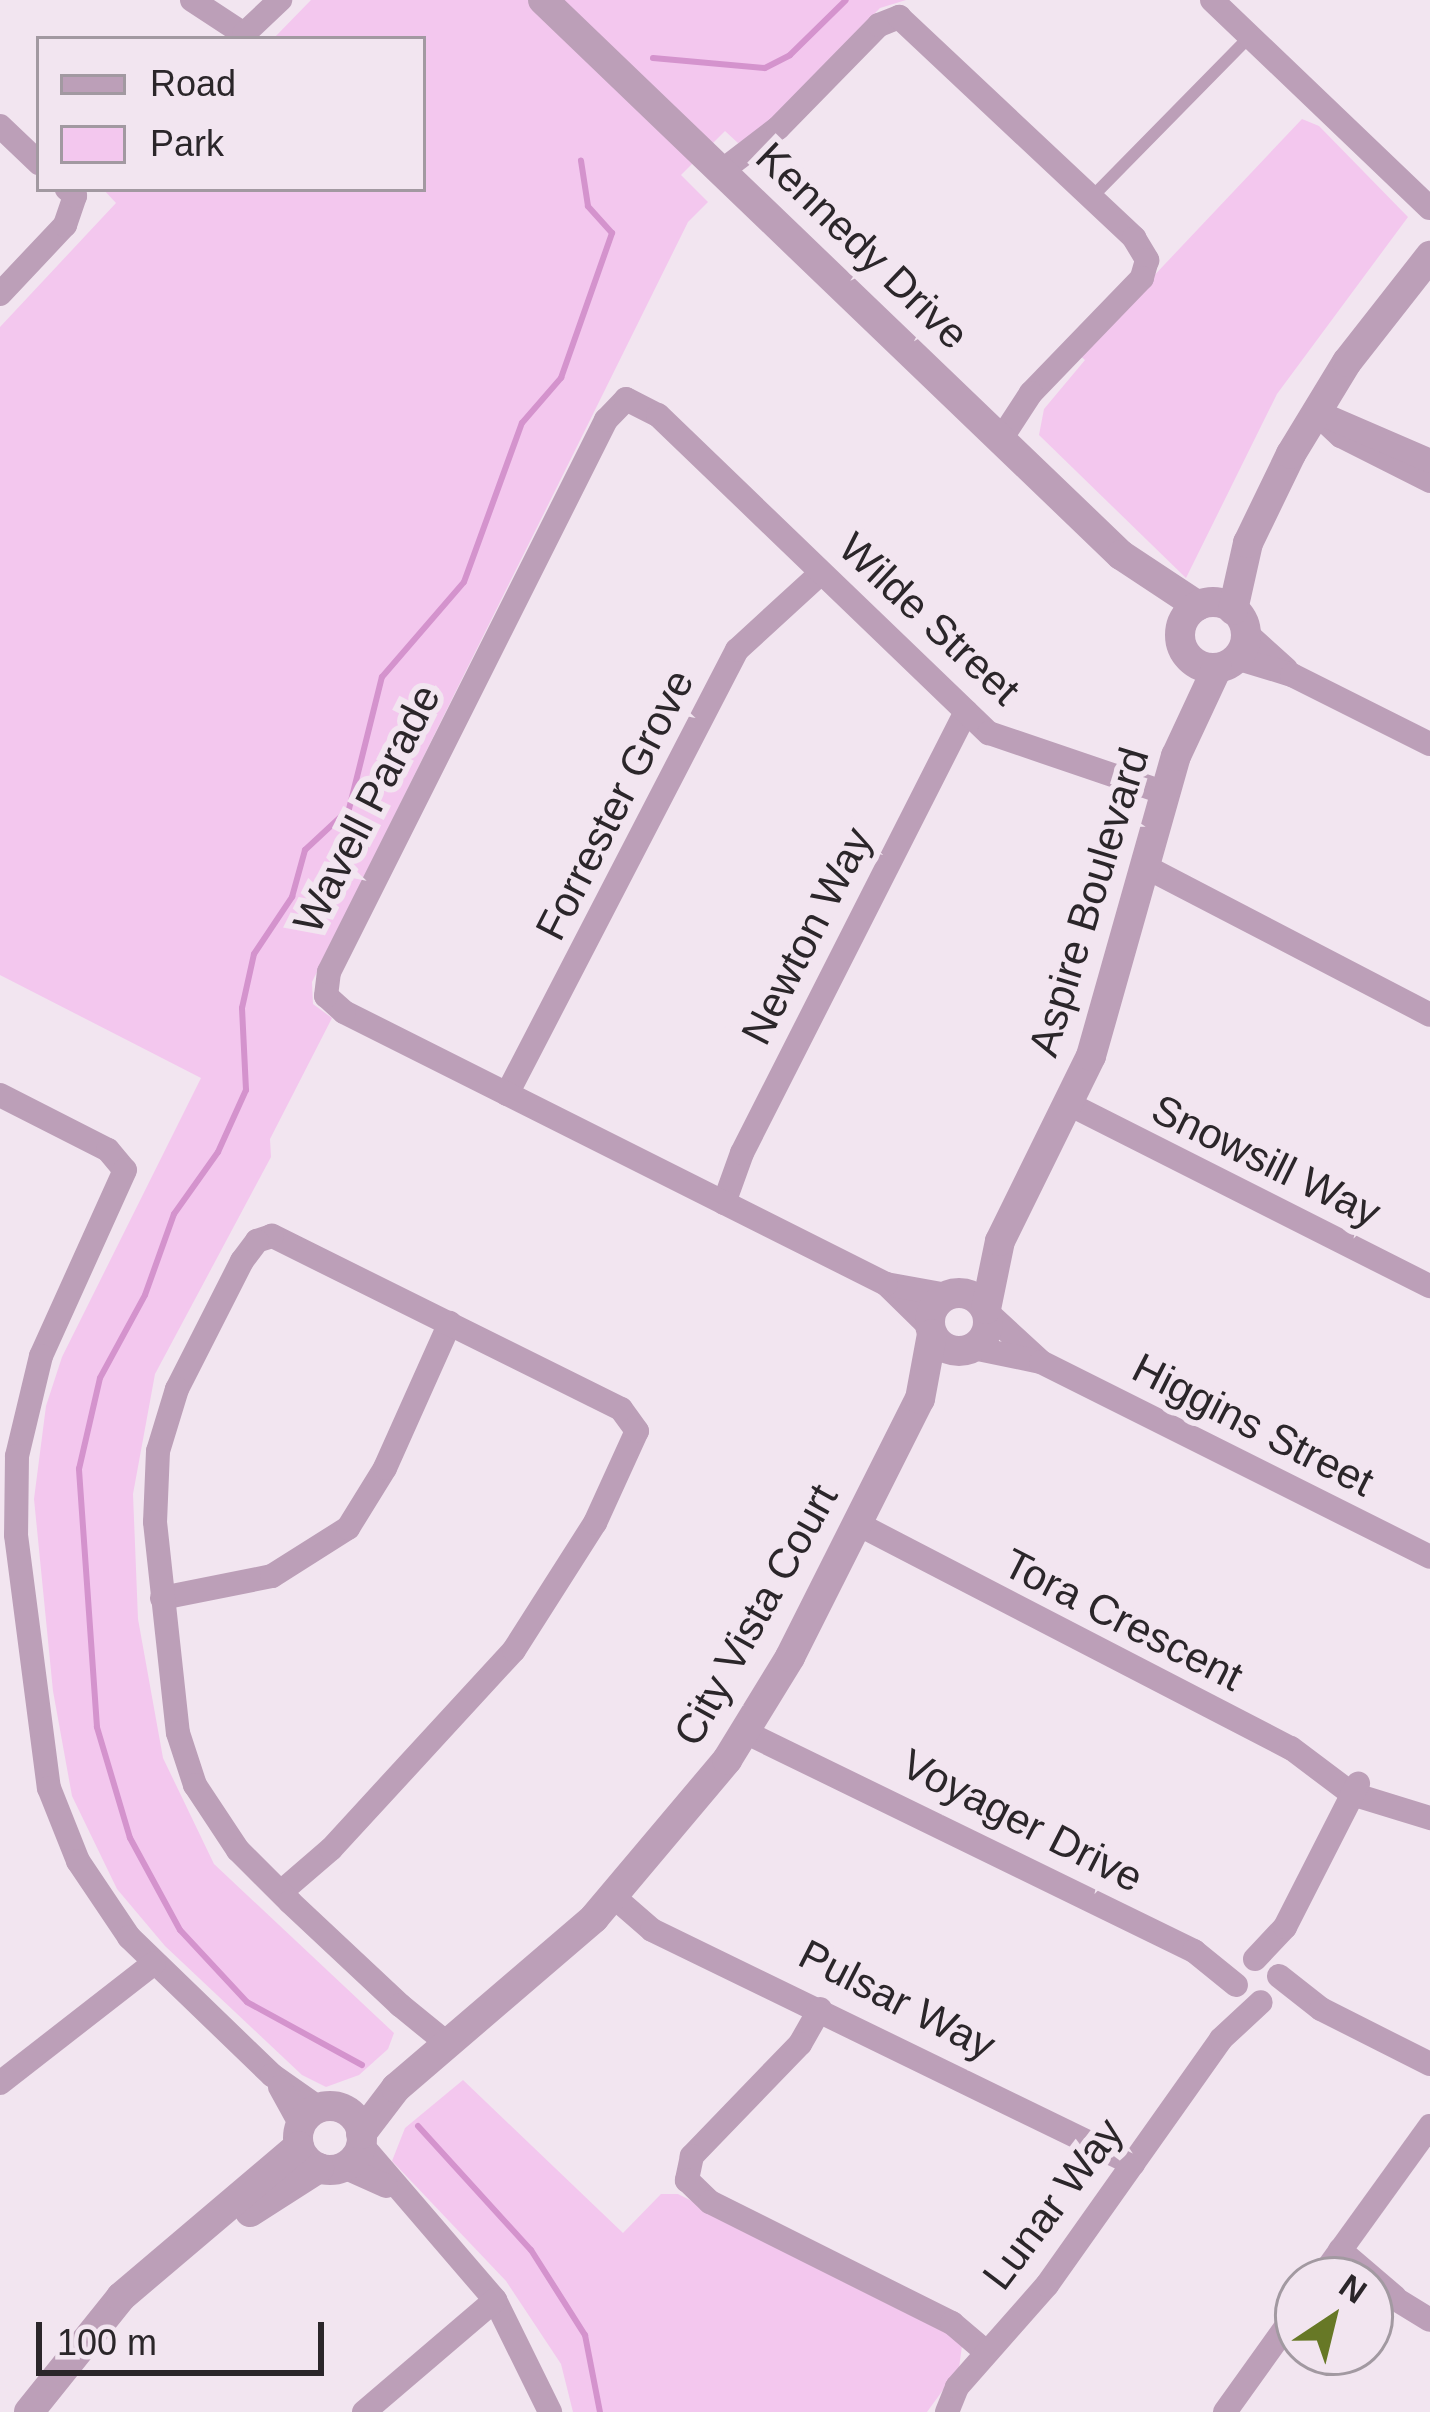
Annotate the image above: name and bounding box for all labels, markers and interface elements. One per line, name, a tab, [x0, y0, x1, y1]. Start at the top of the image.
legend	[36, 36, 426, 192]
text: Road	[150, 63, 236, 104]
text: Park	[150, 123, 224, 164]
street label: Kennedy Drive	[745, 132, 979, 360]
street label: Wilde Street	[828, 523, 1030, 715]
street label: Forrester Grove	[525, 662, 705, 948]
street label: Wavell Parade	[283, 677, 451, 941]
street label: Aspire Boulevard	[1018, 742, 1160, 1062]
street label: Newton Way	[731, 819, 883, 1053]
street label: Snowsill Way	[1143, 1084, 1389, 1238]
street label: Higgins Street	[1124, 1343, 1382, 1507]
street label: City Vista Court	[663, 1476, 849, 1754]
street label: Tora Crescent	[995, 1538, 1251, 1702]
street label: Voyager Drive	[893, 1739, 1151, 1903]
street label: Pulsar Way	[791, 1929, 1003, 2071]
street label: Lunar Way	[972, 2108, 1134, 2300]
north arrow	[1274, 2256, 1394, 2376]
text: N	[1333, 2267, 1374, 2311]
scale bar	[42, 2298, 330, 2372]
text: 100 m	[57, 2322, 157, 2363]

